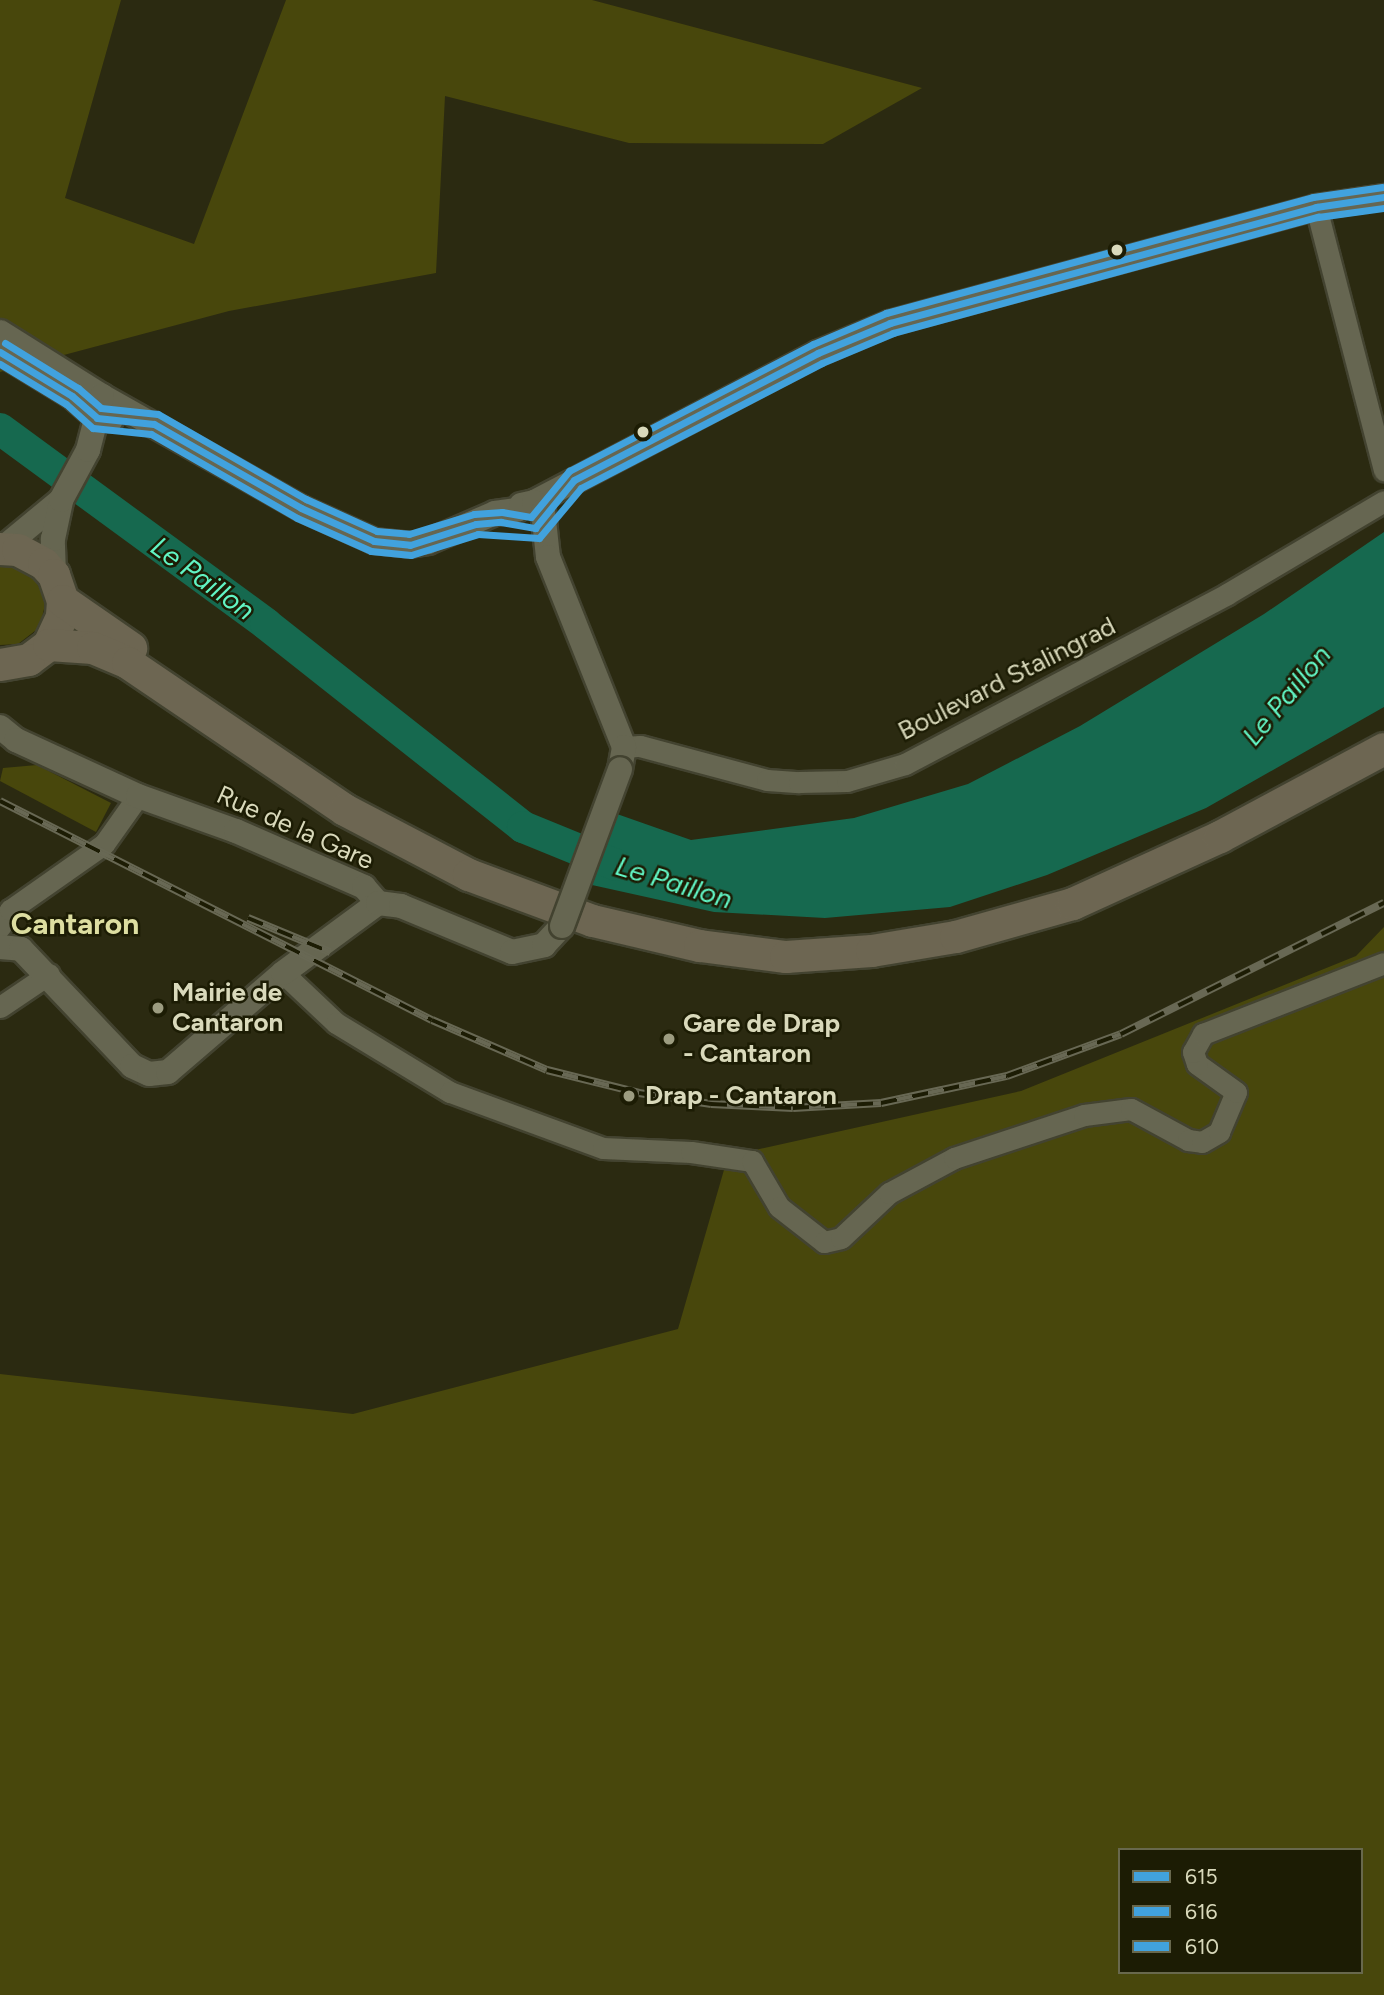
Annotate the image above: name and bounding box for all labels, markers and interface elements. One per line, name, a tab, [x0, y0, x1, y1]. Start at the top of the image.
unlabelled marker	[1110, 243, 1124, 257]
unlabelled marker	[636, 425, 650, 439]
water label: Le Paillon	[145, 529, 261, 627]
street label: Boulevard Stalingrad	[893, 611, 1121, 747]
water label: Le Paillon	[1235, 638, 1337, 752]
street label: Rue de la Gare	[212, 779, 378, 877]
water label: Le Paillon	[612, 848, 736, 916]
district label: Cantaron	[11, 906, 139, 942]
place label: Mairie de Cantaron	[172, 977, 283, 1038]
marker: Mairie de Cantaron	[150, 1000, 166, 1016]
place label: Gare de Drap - Cantaron	[683, 1008, 840, 1070]
marker: Gare de Drap - Cantaron	[661, 1031, 677, 1047]
place label: Drap - Cantaron	[645, 1080, 837, 1112]
marker: Drap - Cantaron	[619, 1086, 639, 1106]
legend	[1118, 1848, 1363, 1974]
text: 615	[1185, 1864, 1218, 1889]
text: 616	[1185, 1899, 1217, 1924]
text: 610	[1185, 1934, 1219, 1959]

